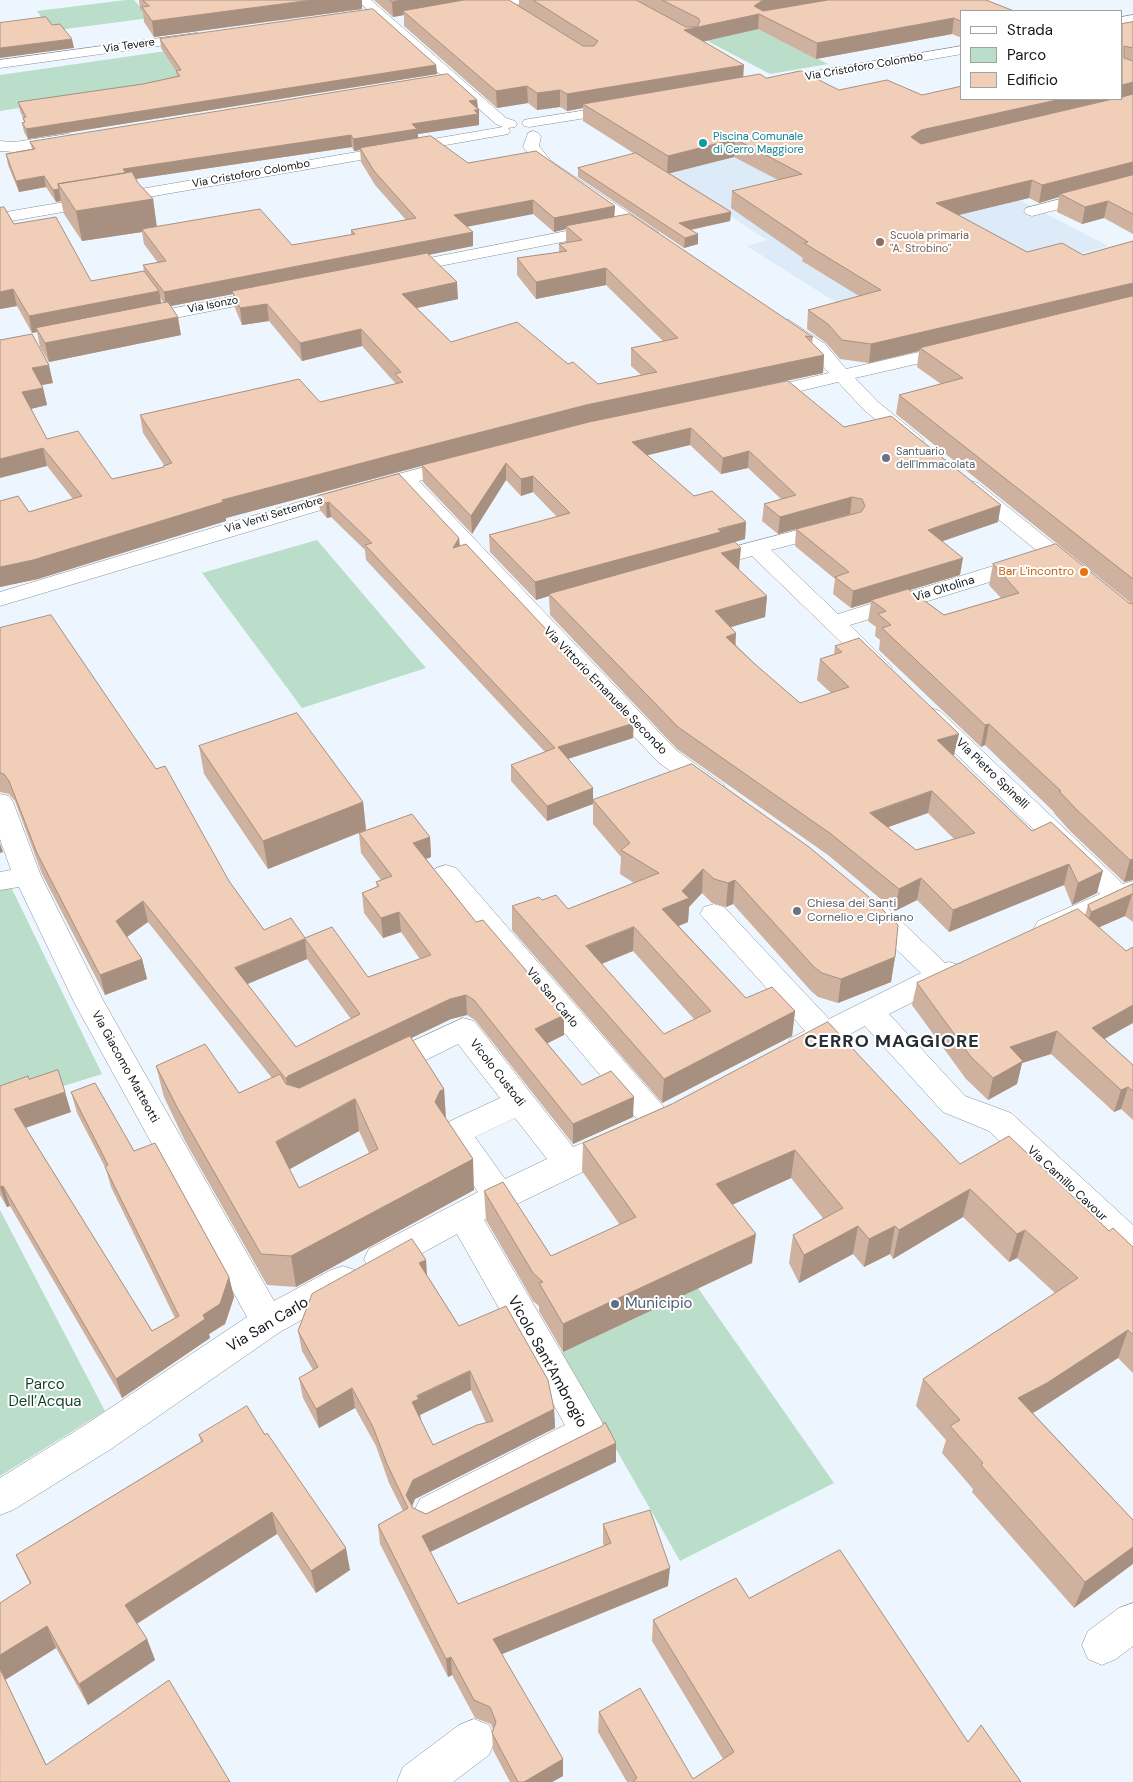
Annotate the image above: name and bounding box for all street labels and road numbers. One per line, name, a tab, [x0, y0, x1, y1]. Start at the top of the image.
street label: Via Tevere	[102, 36, 156, 56]
street label: Via Cristoforo Colombo	[804, 50, 924, 84]
street label: Via Cristoforo Colombo	[191, 157, 311, 191]
street label: Via Isonzo	[187, 294, 239, 316]
street label: Via Venti Settembre	[223, 494, 325, 536]
street label: Via Oltolina	[912, 573, 976, 605]
street label: Via Vittorio Emanuele Secondo	[540, 624, 670, 758]
street label: Via Pietro Spinelli	[953, 736, 1031, 812]
street label: Via San Carlo	[523, 965, 581, 1031]
street label: Via Giacomo Matteotti	[88, 1009, 162, 1125]
street label: Vicolo Custodi	[466, 1037, 528, 1109]
street label: Via Camillo Cavour	[1024, 1143, 1110, 1225]
street label: Vicolo Sant'Ambrogio	[503, 1293, 591, 1431]
street label: Via San Carlo	[224, 1294, 312, 1356]

